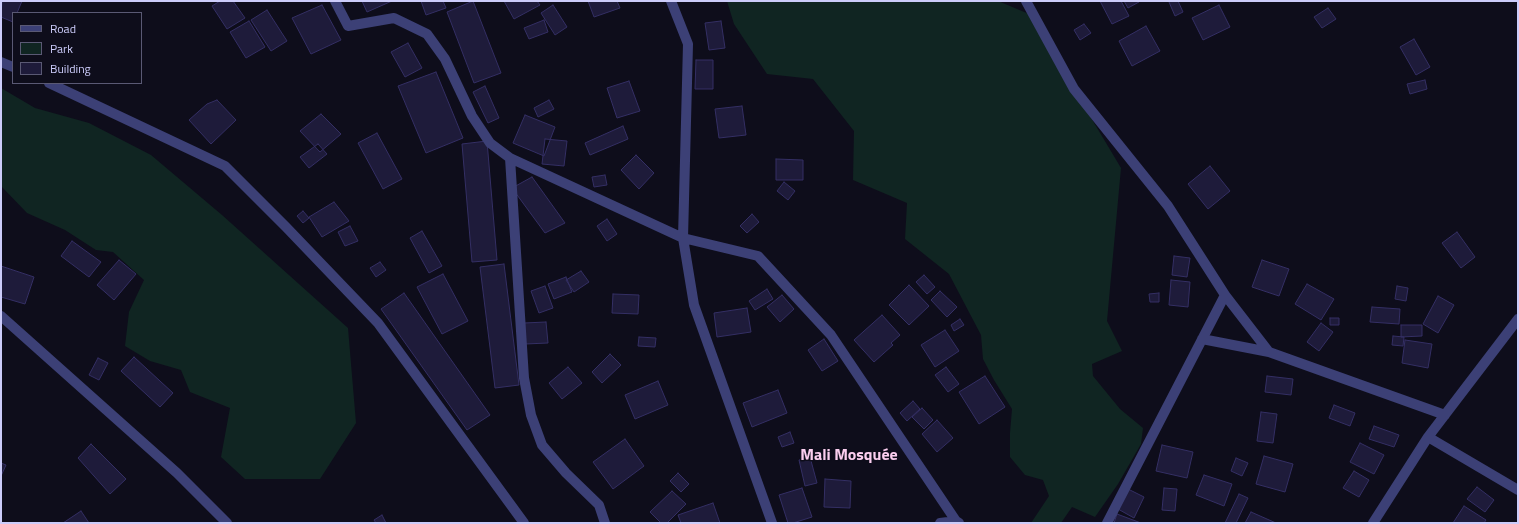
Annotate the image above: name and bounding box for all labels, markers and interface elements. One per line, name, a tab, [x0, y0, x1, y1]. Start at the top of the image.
legend	[12, 12, 142, 84]
text: Road	[50, 19, 76, 38]
text: Park	[50, 39, 73, 58]
text: Building	[50, 59, 91, 78]
district label: Mali Mosquée	[800, 446, 898, 466]

